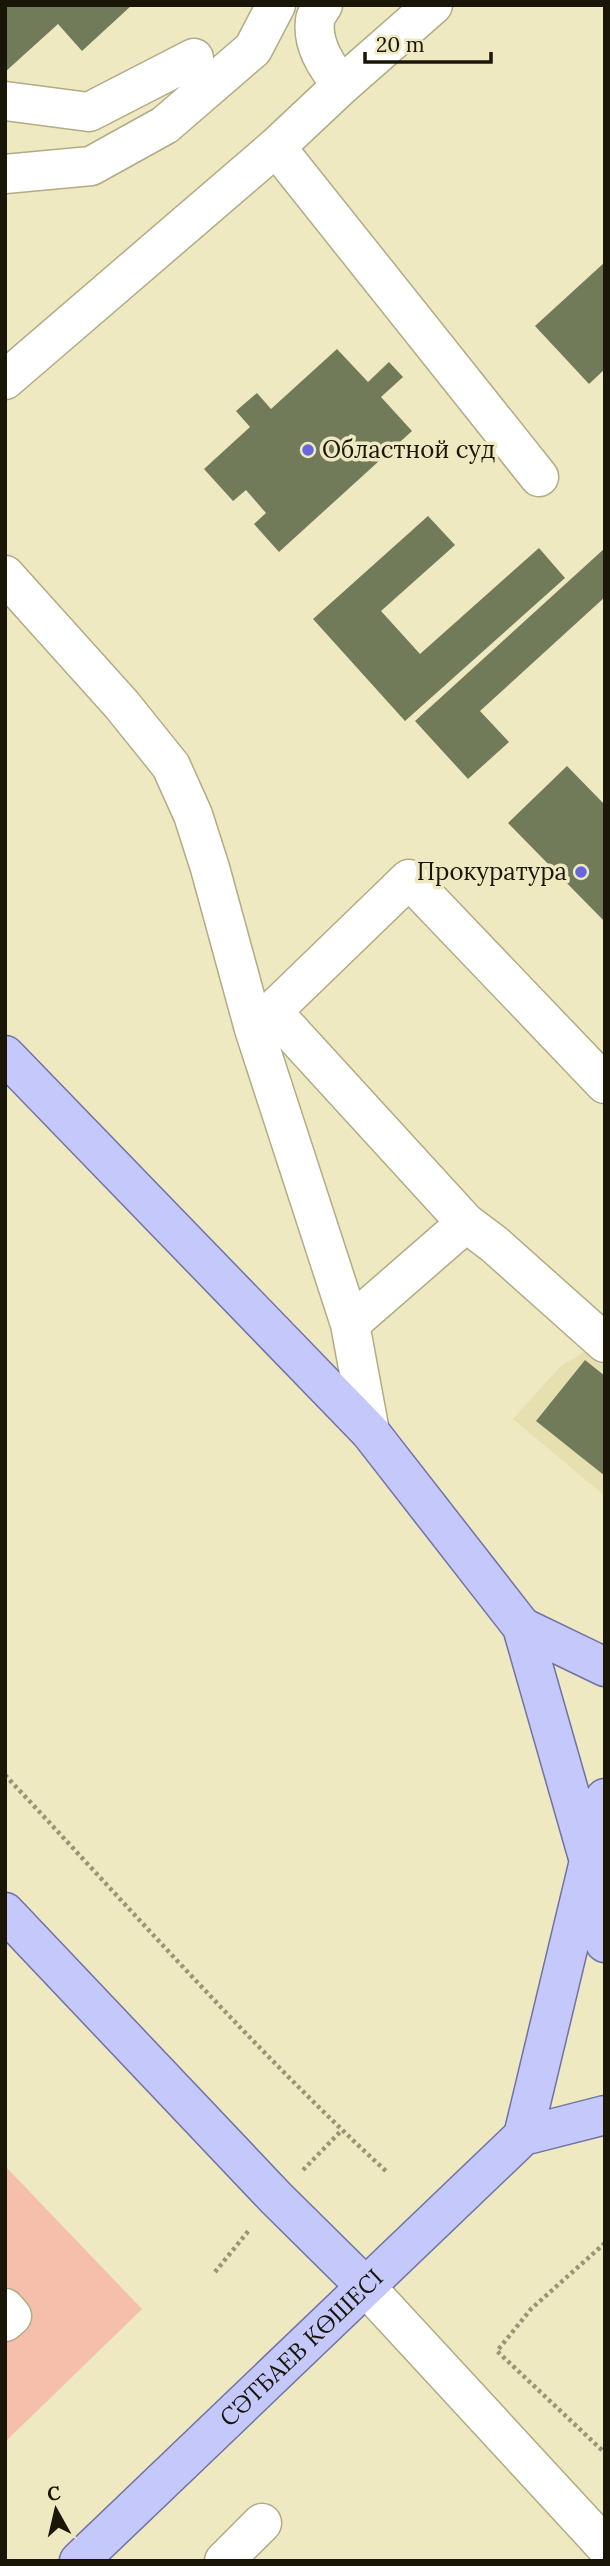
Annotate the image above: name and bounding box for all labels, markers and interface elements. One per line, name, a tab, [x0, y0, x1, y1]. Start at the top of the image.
scale bar	[365, 21, 491, 65]
text: 20 m	[376, 31, 425, 58]
place label: Областной суд	[322, 434, 495, 465]
marker: Областной суд	[300, 442, 316, 458]
place label: Прокуратура	[417, 856, 567, 887]
marker: Прокуратура	[573, 864, 589, 880]
street label: СӘТБАЕВ КӨШЕСІ	[213, 2262, 389, 2433]
north arrow	[21, 2475, 91, 2545]
text: С	[45, 2480, 62, 2506]

